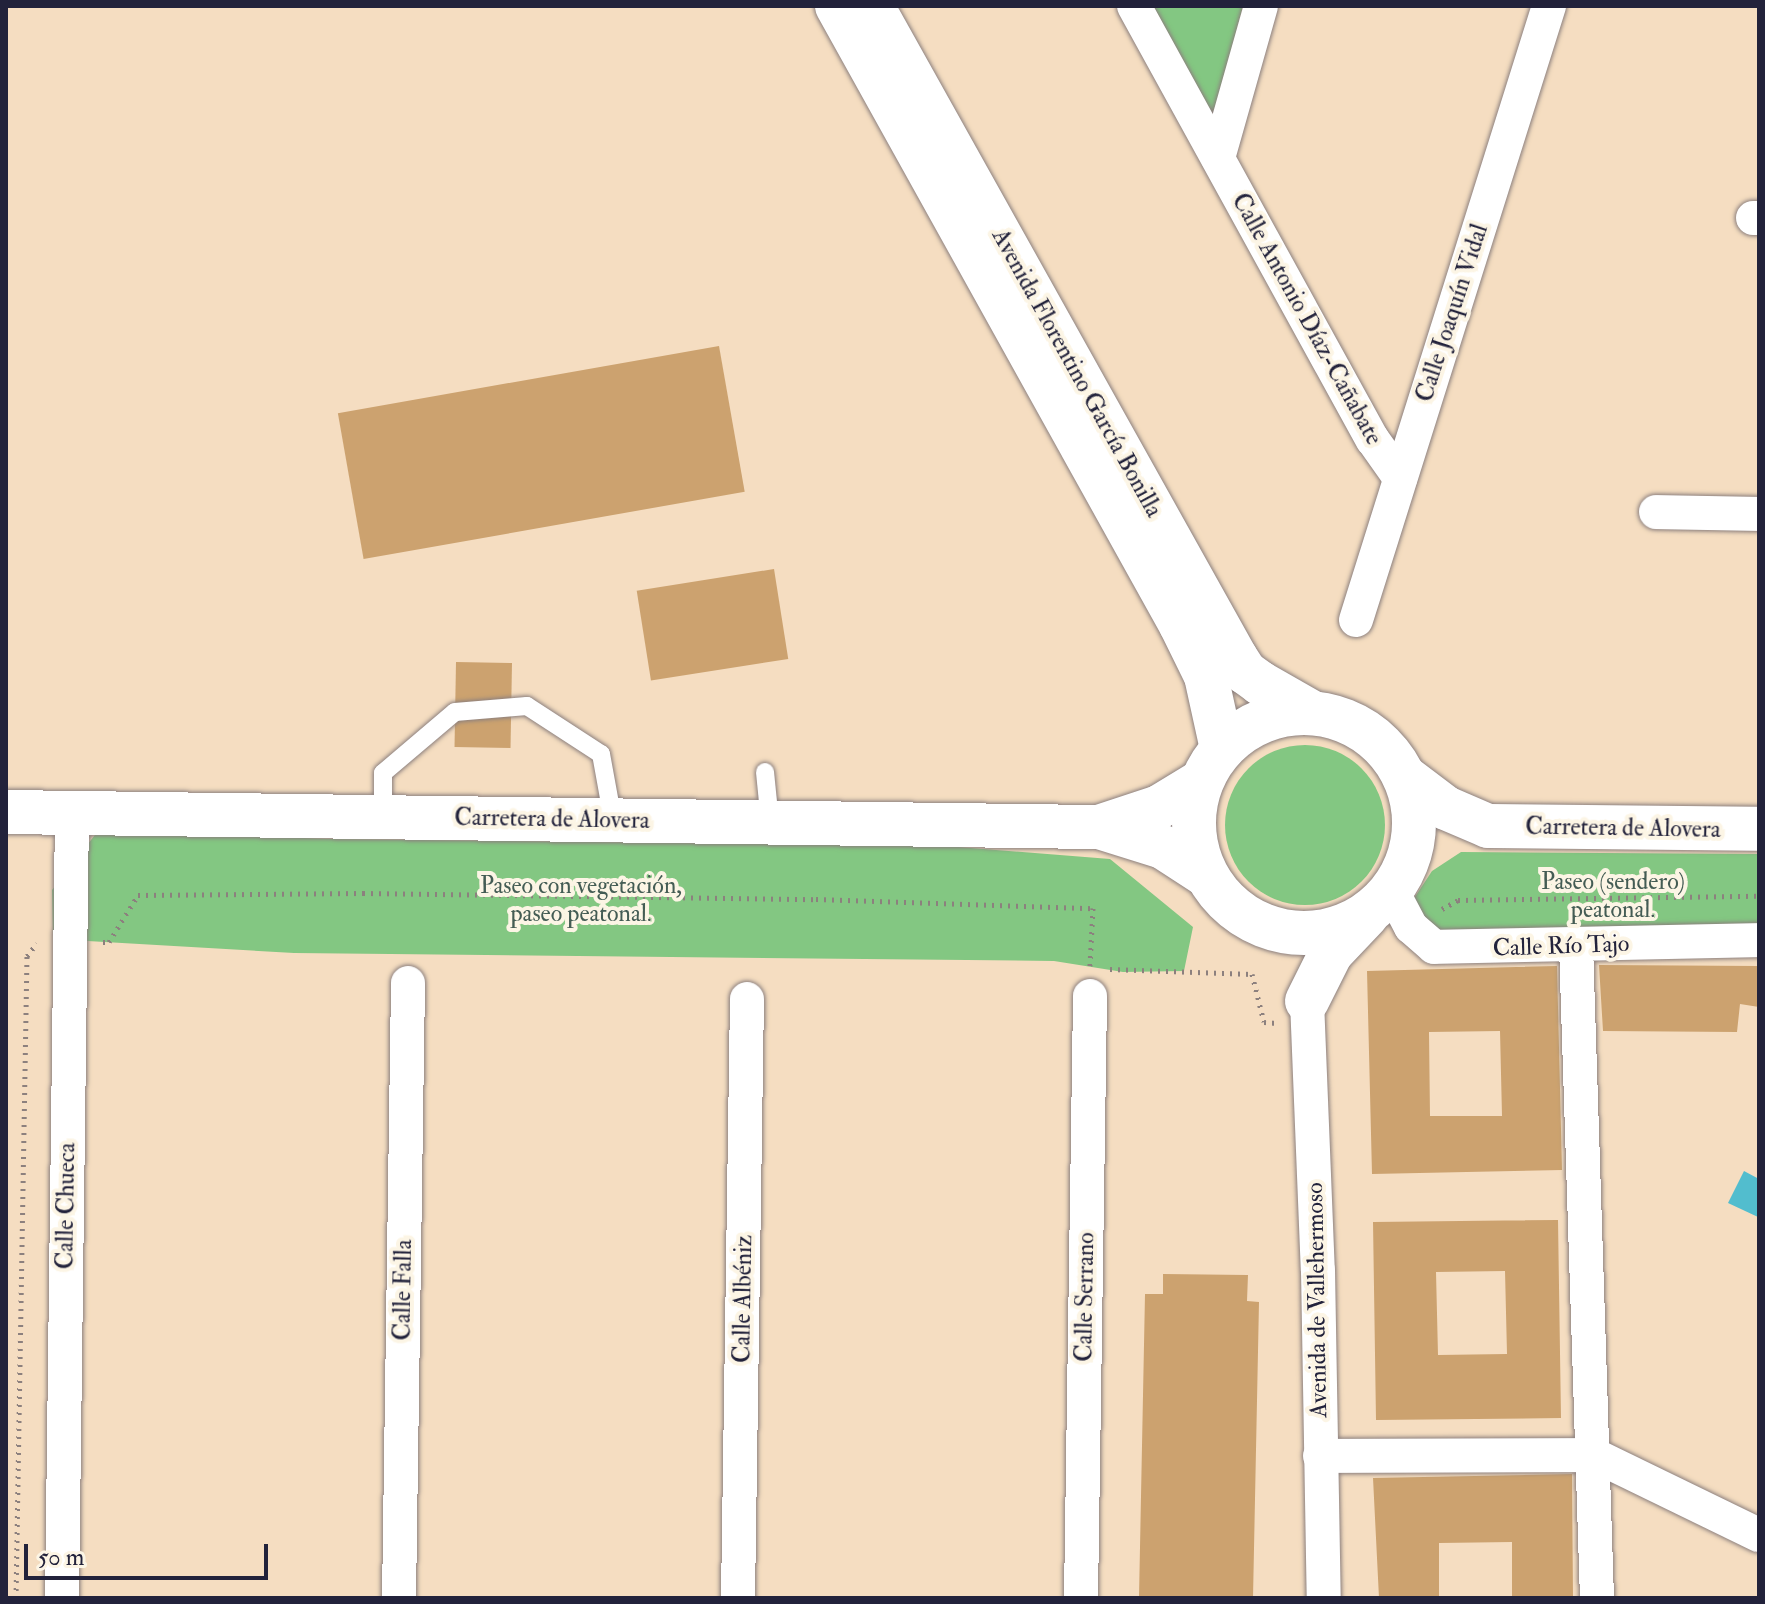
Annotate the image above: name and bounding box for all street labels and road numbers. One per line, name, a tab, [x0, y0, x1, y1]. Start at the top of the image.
street label: Calle Antonio Díaz-Cañabate	[1226, 188, 1388, 450]
street label: Calle Joaquín Vidal	[1410, 221, 1494, 405]
street label: Avenida Florentino García Bonilla	[986, 224, 1168, 522]
street label: Carretera de Alovera	[454, 803, 650, 835]
street label: Carretera de Alovera	[1525, 812, 1721, 844]
street label: Calle Río Tajo	[1492, 929, 1630, 963]
street label: Calle Chueca	[50, 1142, 82, 1270]
street label: Avenida de Vallehermoso	[1301, 1182, 1333, 1418]
street label: Calle Serrano	[1069, 1232, 1101, 1362]
street label: Calle Albéniz	[727, 1235, 759, 1363]
street label: Calle Falla	[388, 1239, 418, 1341]

